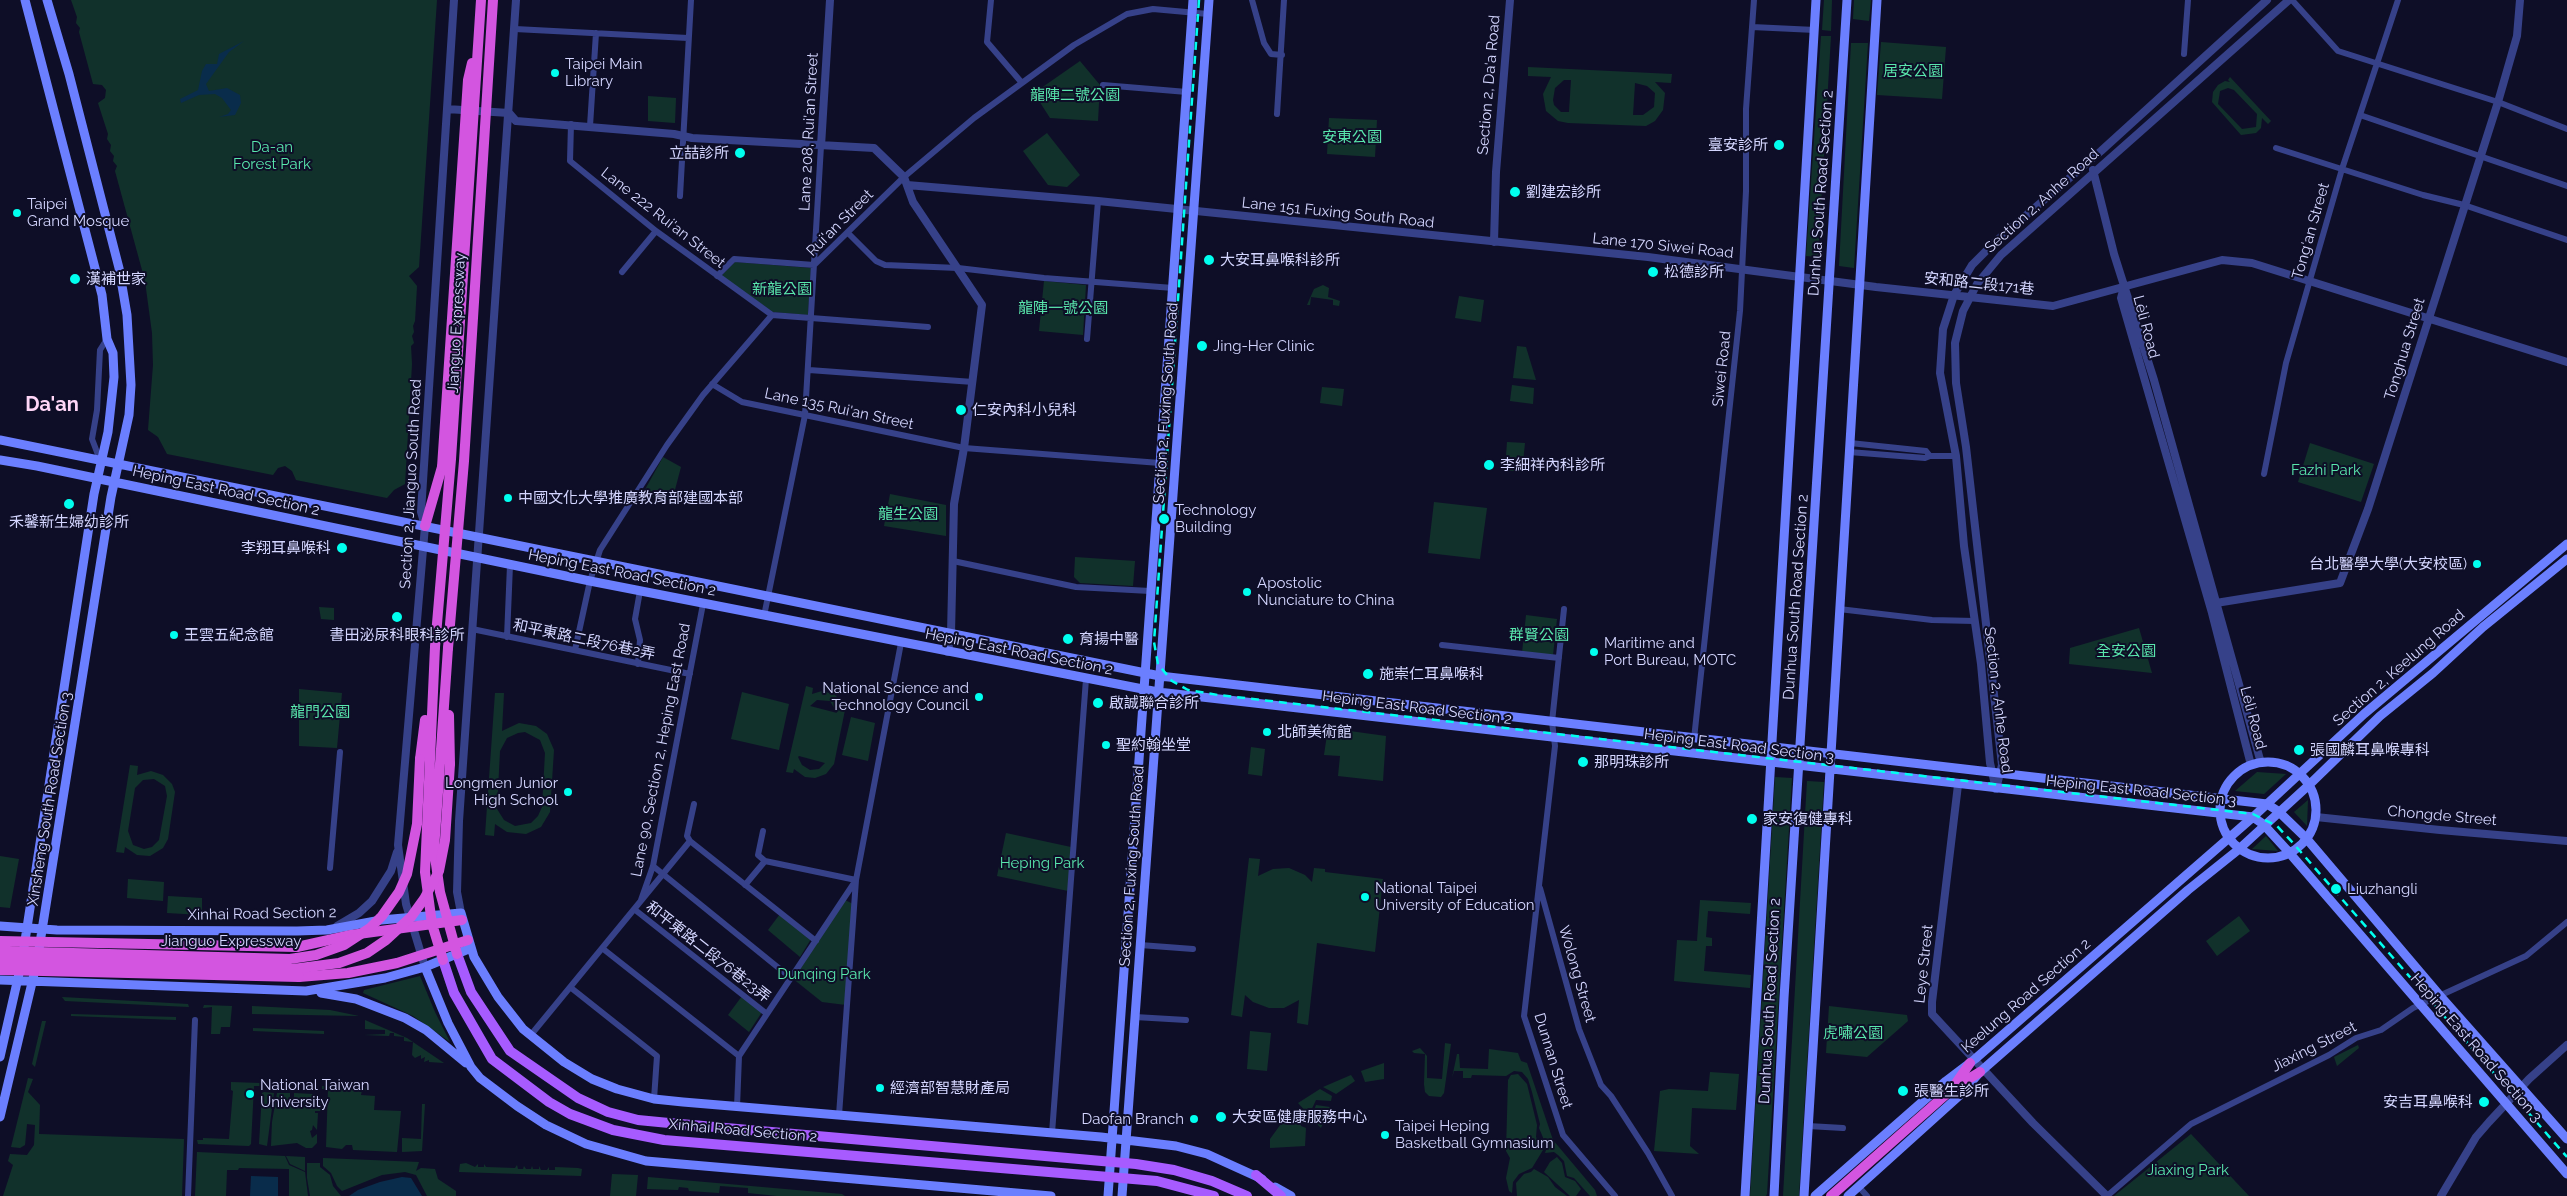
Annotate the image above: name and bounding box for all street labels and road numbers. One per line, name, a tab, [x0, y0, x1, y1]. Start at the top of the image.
street label: Section 2, Da'a Road	[1474, 14, 1504, 156]
street label: Lane 208, Rui'an Street	[796, 52, 822, 212]
street label: Dunhua South Road Section 2	[1805, 90, 1837, 296]
street label: Section 2, Anhe Road	[1981, 145, 2103, 257]
street label: Lane 222 Rui'an Street	[597, 164, 729, 272]
street label: Tong'an Street	[2289, 181, 2333, 281]
street label: Rui'an Street	[803, 186, 877, 260]
street label: Lane 151 Fuxing South Road	[1241, 194, 1435, 232]
street label: Lane 170 Siwei Road	[1592, 230, 1734, 262]
street label: Jianguo Expressway	[444, 252, 470, 394]
street label: 安和路二段171巷	[1923, 269, 2035, 299]
street label: Lèlì Road	[2129, 294, 2163, 360]
street label: Tonghua Street	[2381, 296, 2429, 402]
street label: Section 2, Fuxing South Road	[1150, 302, 1182, 504]
street label: Siwei Road	[1709, 330, 1735, 408]
street label: Section 2, Jianguo South Road	[397, 379, 425, 589]
street label: Lane 135 Rui'an Street	[763, 384, 915, 434]
street label: Heping East Road Section 2	[131, 462, 321, 520]
street label: Dunhua South Road Section 2	[1780, 494, 1812, 700]
street label: Heping East Road Section 2	[527, 546, 717, 600]
street label: Section 2, Keelung Road	[2329, 606, 2469, 730]
street label: 和平東路二段76巷2弄	[511, 616, 657, 664]
street label: Lane 90, Section 2, Heping East Road	[628, 622, 694, 878]
street label: Heping East Road Section 2	[924, 625, 1114, 679]
street label: Section 2, Anhe Road	[1980, 626, 2016, 774]
street label: Lèlì Road	[2236, 685, 2270, 751]
street label: Heping East Road Section 2	[1321, 687, 1513, 729]
street label: Xinsheng South Road Section 3	[24, 691, 76, 907]
street label: Heping East Road Section 3	[1643, 725, 1835, 767]
street label: Section 2, Fuxing South Road	[1116, 765, 1148, 967]
street label: Heping East Road Section 3	[2045, 772, 2237, 810]
street label: Chongde Street	[2387, 802, 2497, 830]
street label: 和平東路二段76巷23弄	[642, 898, 774, 1006]
street label: Dunhua South Road Section 2	[1756, 898, 1784, 1104]
street label: Xinhai Road Section 2	[187, 904, 337, 924]
street label: Wolong Street	[1555, 923, 1599, 1025]
street label: Leye Street	[1911, 924, 1937, 1004]
street label: Jianguo Expressway	[161, 932, 301, 950]
street label: Keelung Road Section 2	[1958, 935, 2094, 1057]
street label: Heping East Road Section 3	[2406, 970, 2546, 1126]
street label: Dunnan Street	[1530, 1011, 1576, 1111]
street label: Jiaxing Street	[2269, 1018, 2359, 1076]
street label: Xinhai Road Section 2	[668, 1116, 818, 1146]

